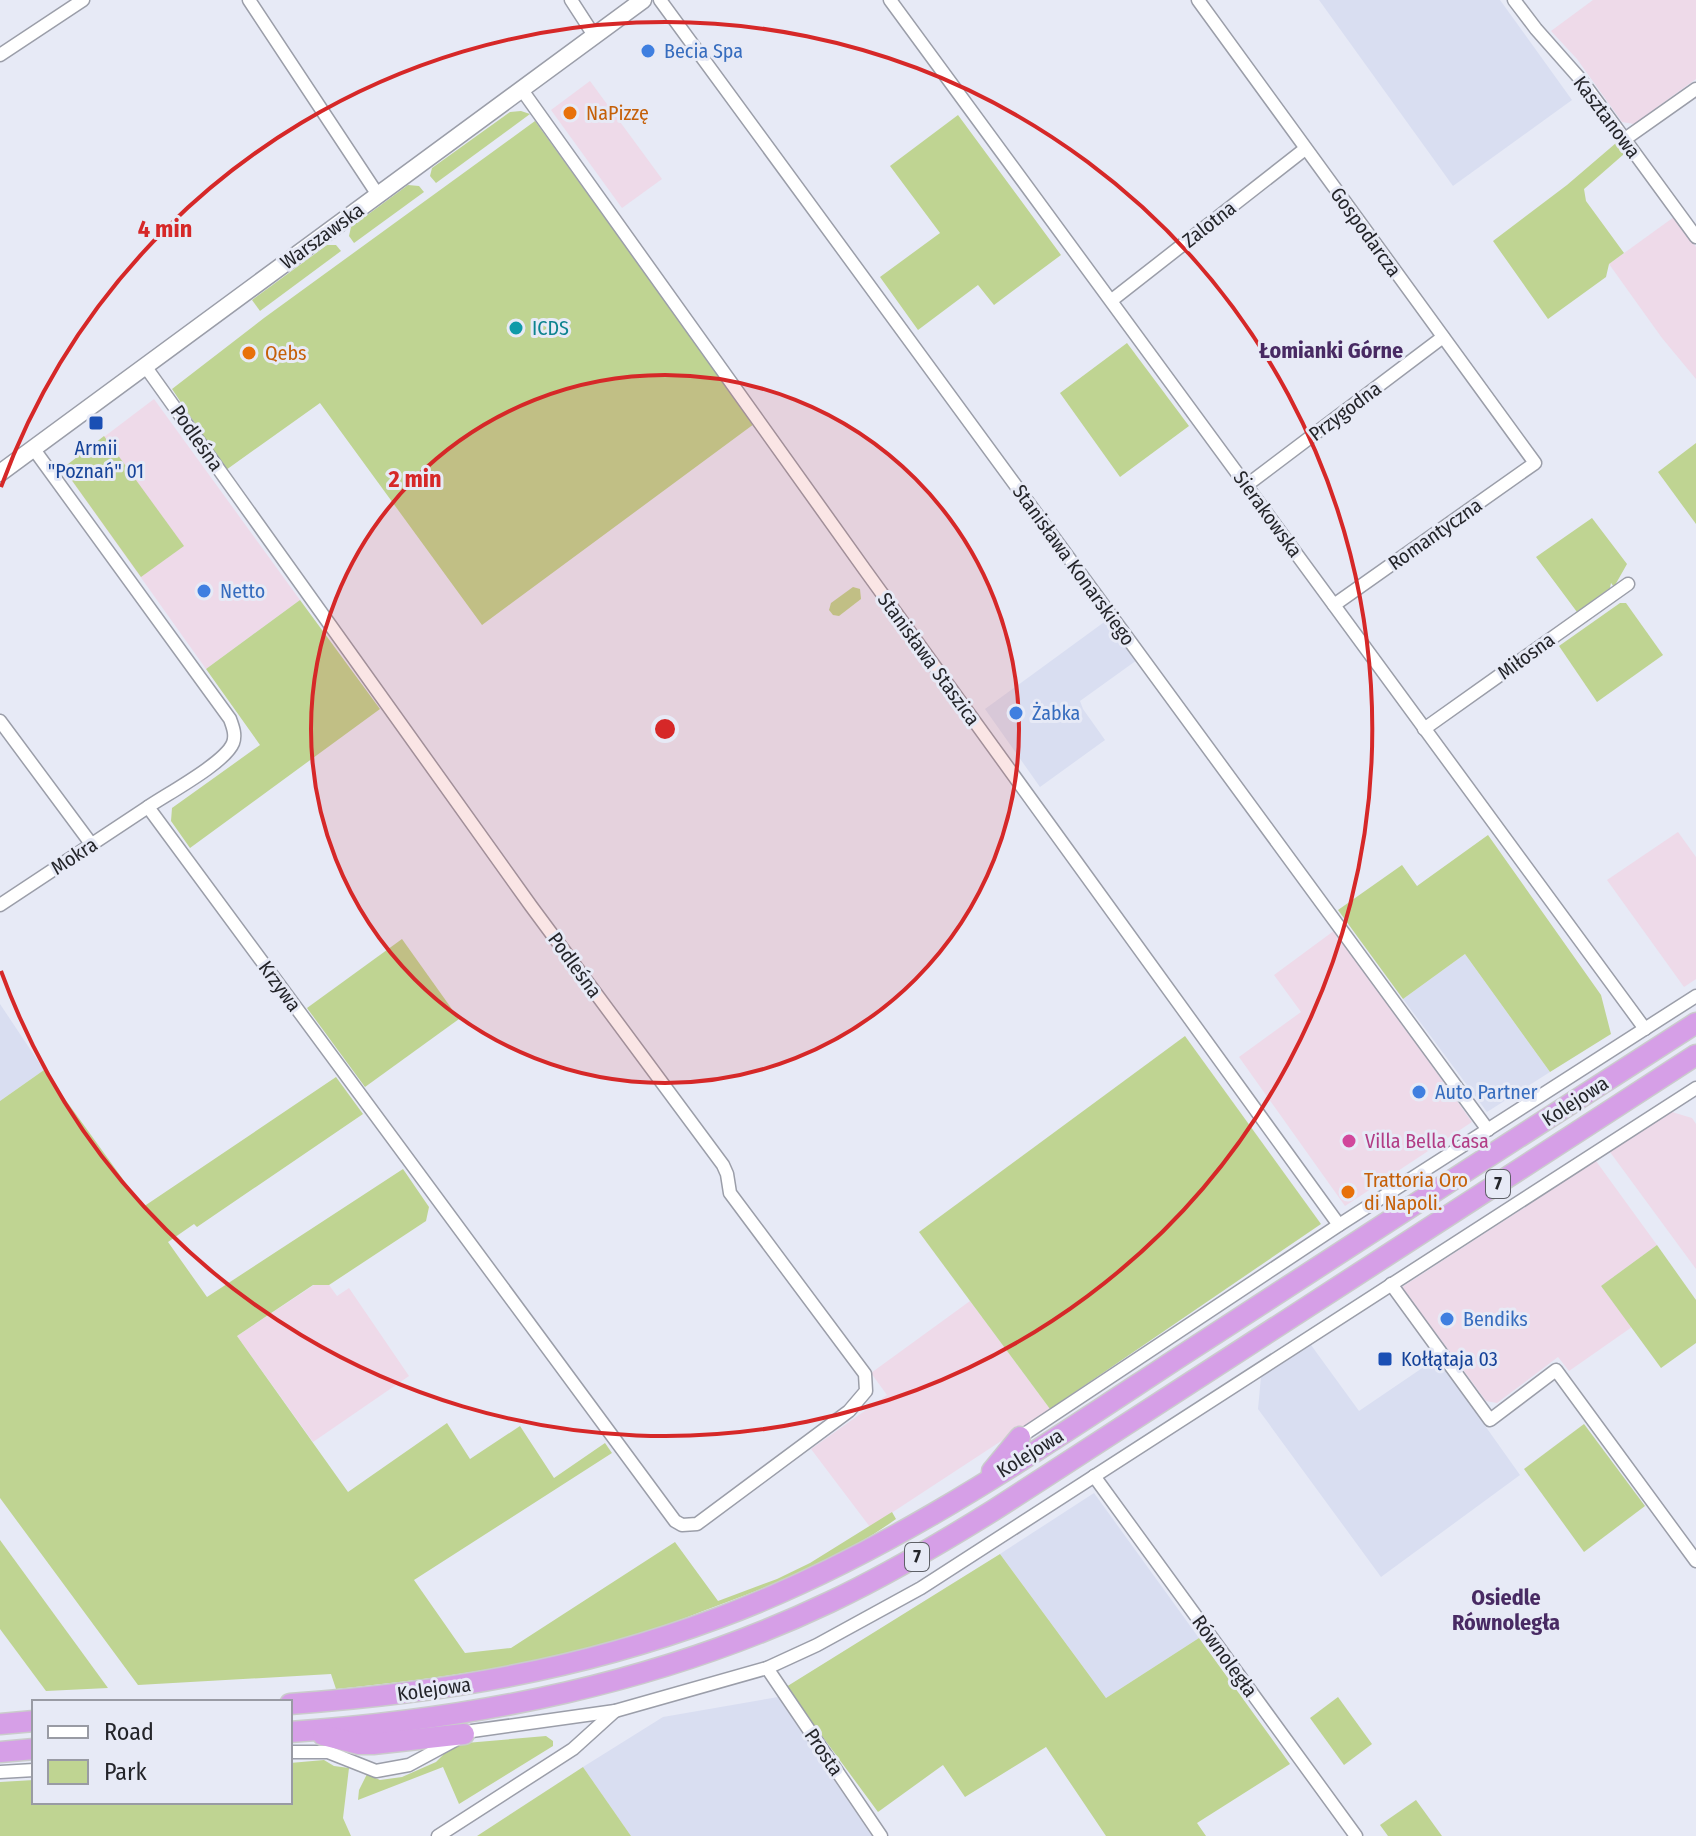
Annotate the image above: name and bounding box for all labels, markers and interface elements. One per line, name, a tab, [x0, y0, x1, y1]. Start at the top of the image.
place label: Becia Spa	[664, 39, 743, 63]
marker: Becia Spa	[639, 42, 657, 60]
street label: Kasztanowa	[1568, 71, 1646, 163]
place label: NaPizzę	[586, 101, 649, 125]
marker: NaPizzę	[561, 104, 579, 122]
street label: Gospodarcza	[1326, 183, 1406, 281]
street label: Zalotna	[1177, 196, 1241, 252]
street label: Warszawska	[276, 198, 368, 274]
text: 4 min	[138, 215, 192, 243]
place label: ICDS	[532, 316, 569, 340]
marker: ICDS	[507, 319, 525, 337]
district label: Łomianki Górne	[1259, 337, 1403, 364]
place label: Qebs	[265, 341, 307, 365]
marker: Qebs	[240, 344, 258, 362]
street label: Przygodna	[1304, 376, 1386, 446]
street label: Podleśna	[166, 400, 228, 476]
marker: Armii "Poznań" 01	[87, 414, 105, 432]
place label: Armii "Poznań" 01	[48, 436, 144, 483]
text: 2 min	[387, 465, 442, 493]
street label: Sierakowska	[1229, 466, 1307, 562]
street label: Stanisława Konarskiego	[1008, 480, 1140, 650]
street label: Romantyczna	[1383, 493, 1487, 575]
place label: Netto	[220, 579, 265, 603]
marker: Netto	[195, 582, 213, 600]
street label: Stanisława Staszica	[873, 588, 985, 730]
street label: Miłosna	[1493, 627, 1559, 685]
place label: Żabka	[1032, 701, 1080, 725]
marker: Żabka	[1007, 704, 1025, 722]
centre of rings	[651, 715, 679, 743]
street label: Mokra	[46, 832, 102, 880]
street label: Podleśna	[543, 928, 607, 1002]
street label: Krzywa	[254, 956, 306, 1016]
street label: Kolejowa	[1537, 1071, 1613, 1131]
place label: Auto Partner	[1435, 1080, 1538, 1104]
marker: Auto Partner	[1410, 1083, 1428, 1101]
place label: Villa Bella Casa	[1365, 1129, 1489, 1153]
marker: Villa Bella Casa	[1340, 1132, 1358, 1150]
place label: Trattoria Oro di Napoli.	[1364, 1168, 1468, 1215]
road number: 7	[1486, 1170, 1510, 1198]
marker: Trattoria Oro di Napoli.	[1339, 1183, 1357, 1201]
place label: Bendiks	[1463, 1307, 1528, 1331]
marker: Bendiks	[1438, 1310, 1456, 1328]
place label: Kołłątaja 03	[1401, 1347, 1498, 1371]
marker: Kołłątaja 03	[1376, 1350, 1394, 1368]
street label: Kolejowa	[992, 1423, 1068, 1483]
road number: 7	[905, 1543, 929, 1571]
district label: Osiedle Równoległa	[1452, 1584, 1560, 1636]
street label: Równoległa	[1187, 1610, 1263, 1702]
street label: Kolejowa	[396, 1672, 472, 1706]
legend	[32, 1700, 292, 1804]
text: Road	[104, 1718, 154, 1746]
street label: Prosta	[800, 1724, 848, 1780]
text: Park	[104, 1758, 147, 1786]

